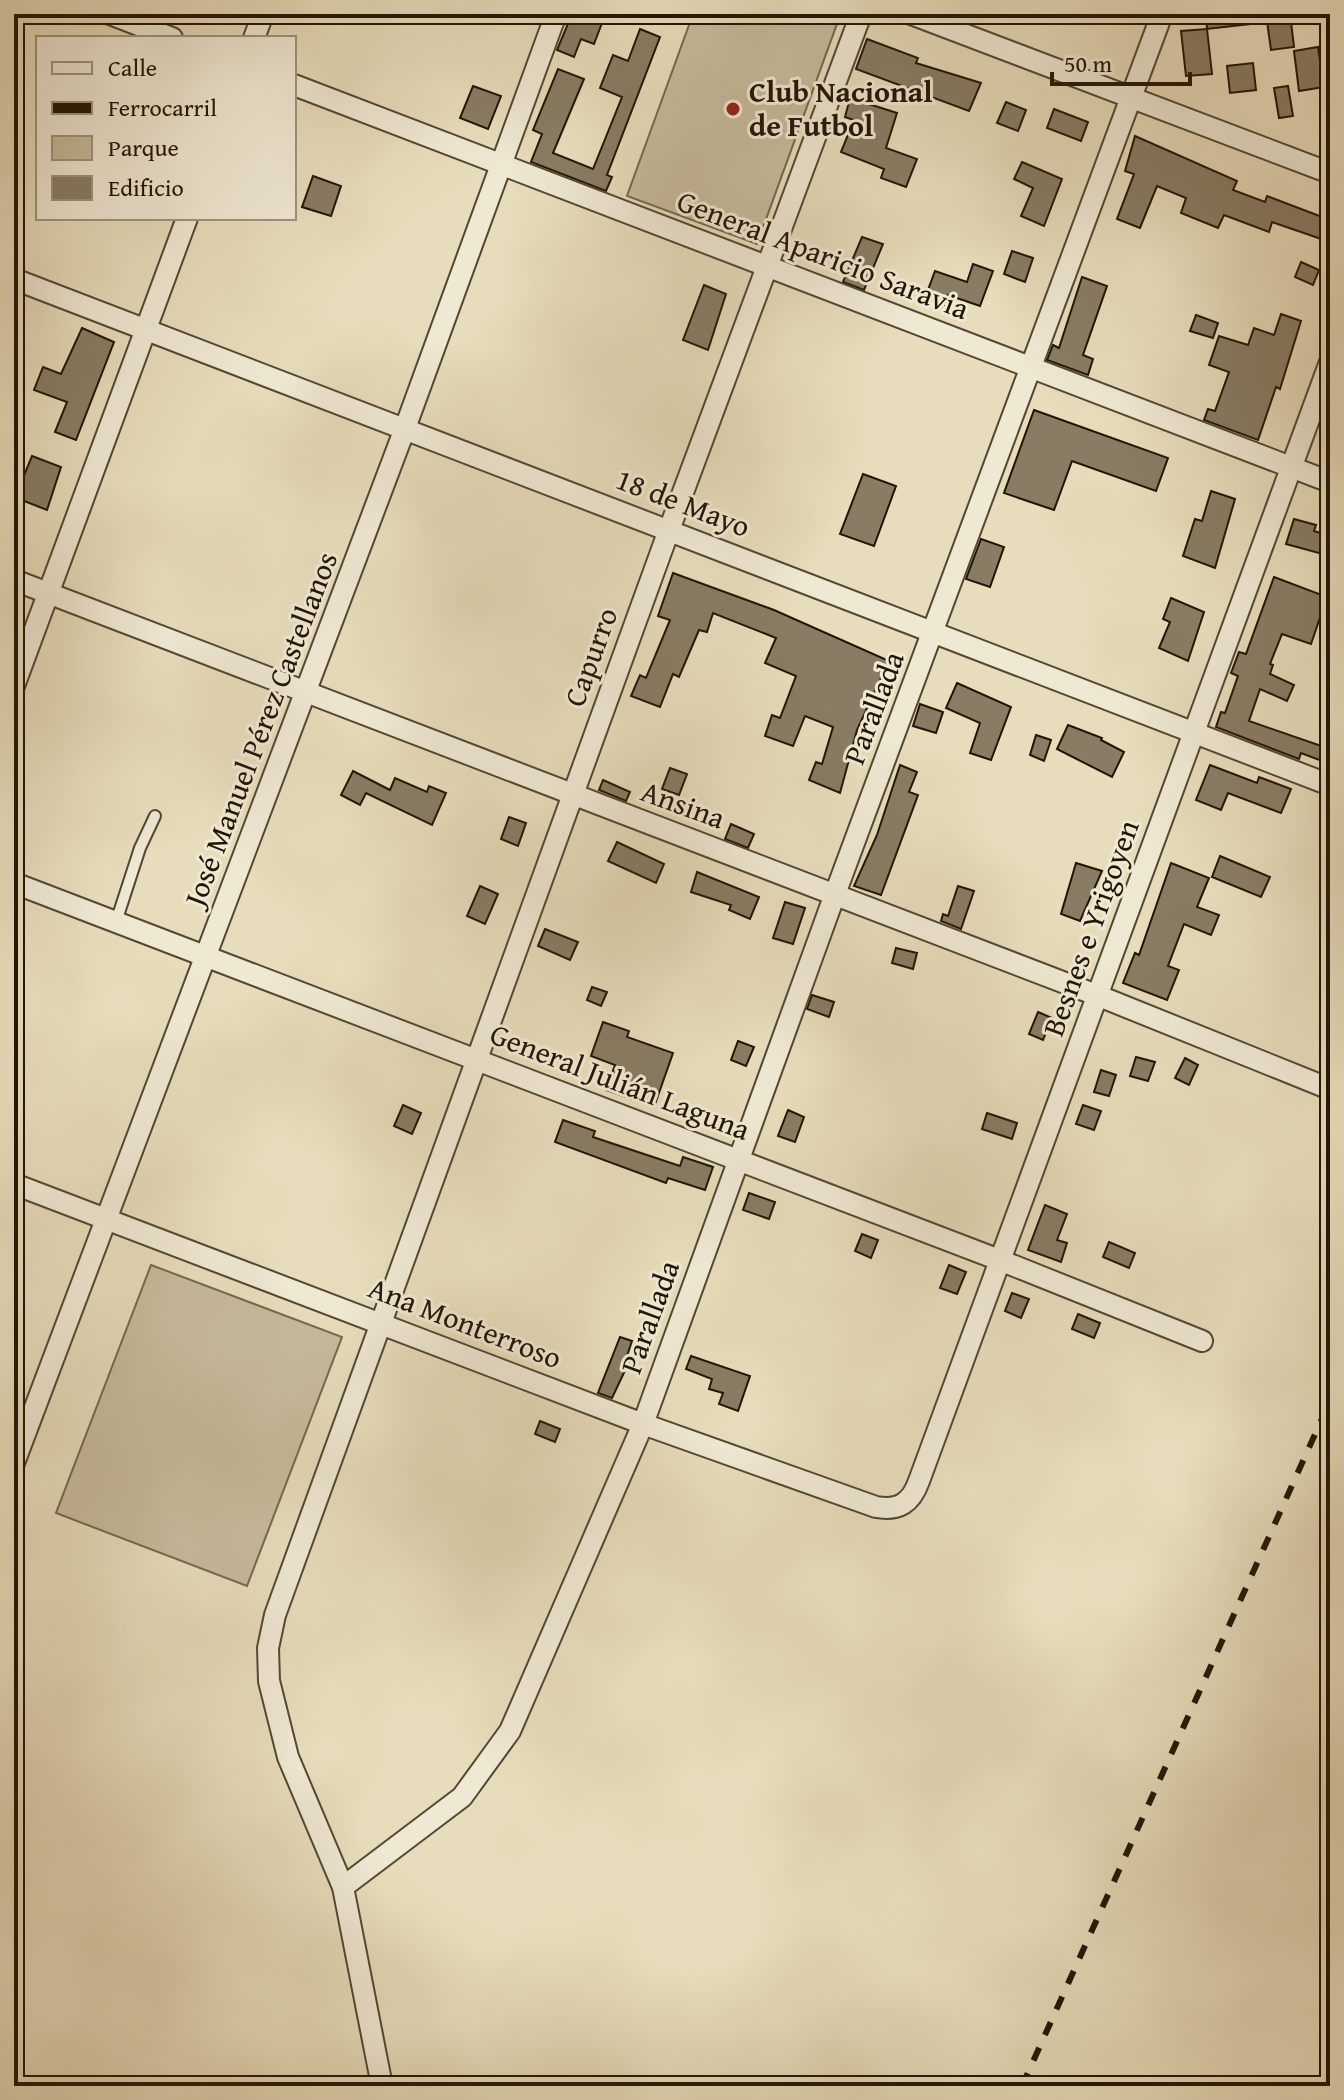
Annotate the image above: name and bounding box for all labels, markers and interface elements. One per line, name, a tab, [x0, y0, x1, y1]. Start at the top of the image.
legend	[36, 36, 296, 220]
scale bar	[1052, 36, 1190, 86]
text: 50 m	[1064, 46, 1112, 81]
text: Calle	[108, 50, 157, 85]
place label: Club Nacional de Futbol	[749, 69, 932, 147]
text: Ferrocarril	[108, 90, 217, 125]
marker: Club Nacional de Futbol	[724, 100, 742, 118]
text: Parque	[108, 130, 179, 165]
text: Edificio	[108, 170, 184, 205]
street label: General Aparicio Saravia	[671, 178, 976, 330]
street label: 18 de Mayo	[610, 456, 757, 548]
street label: José Manuel Pérez Castellanos	[171, 545, 348, 916]
street label: Capurro	[552, 601, 628, 712]
street label: Parallada	[831, 645, 915, 771]
street label: Ansina	[635, 769, 731, 840]
street label: Besnes e Yrigoyen	[1030, 813, 1150, 1042]
street label: General Julián Laguna	[484, 1011, 757, 1151]
street label: Parallada	[608, 1254, 690, 1380]
street label: Ana Monterroso	[362, 1265, 568, 1379]

